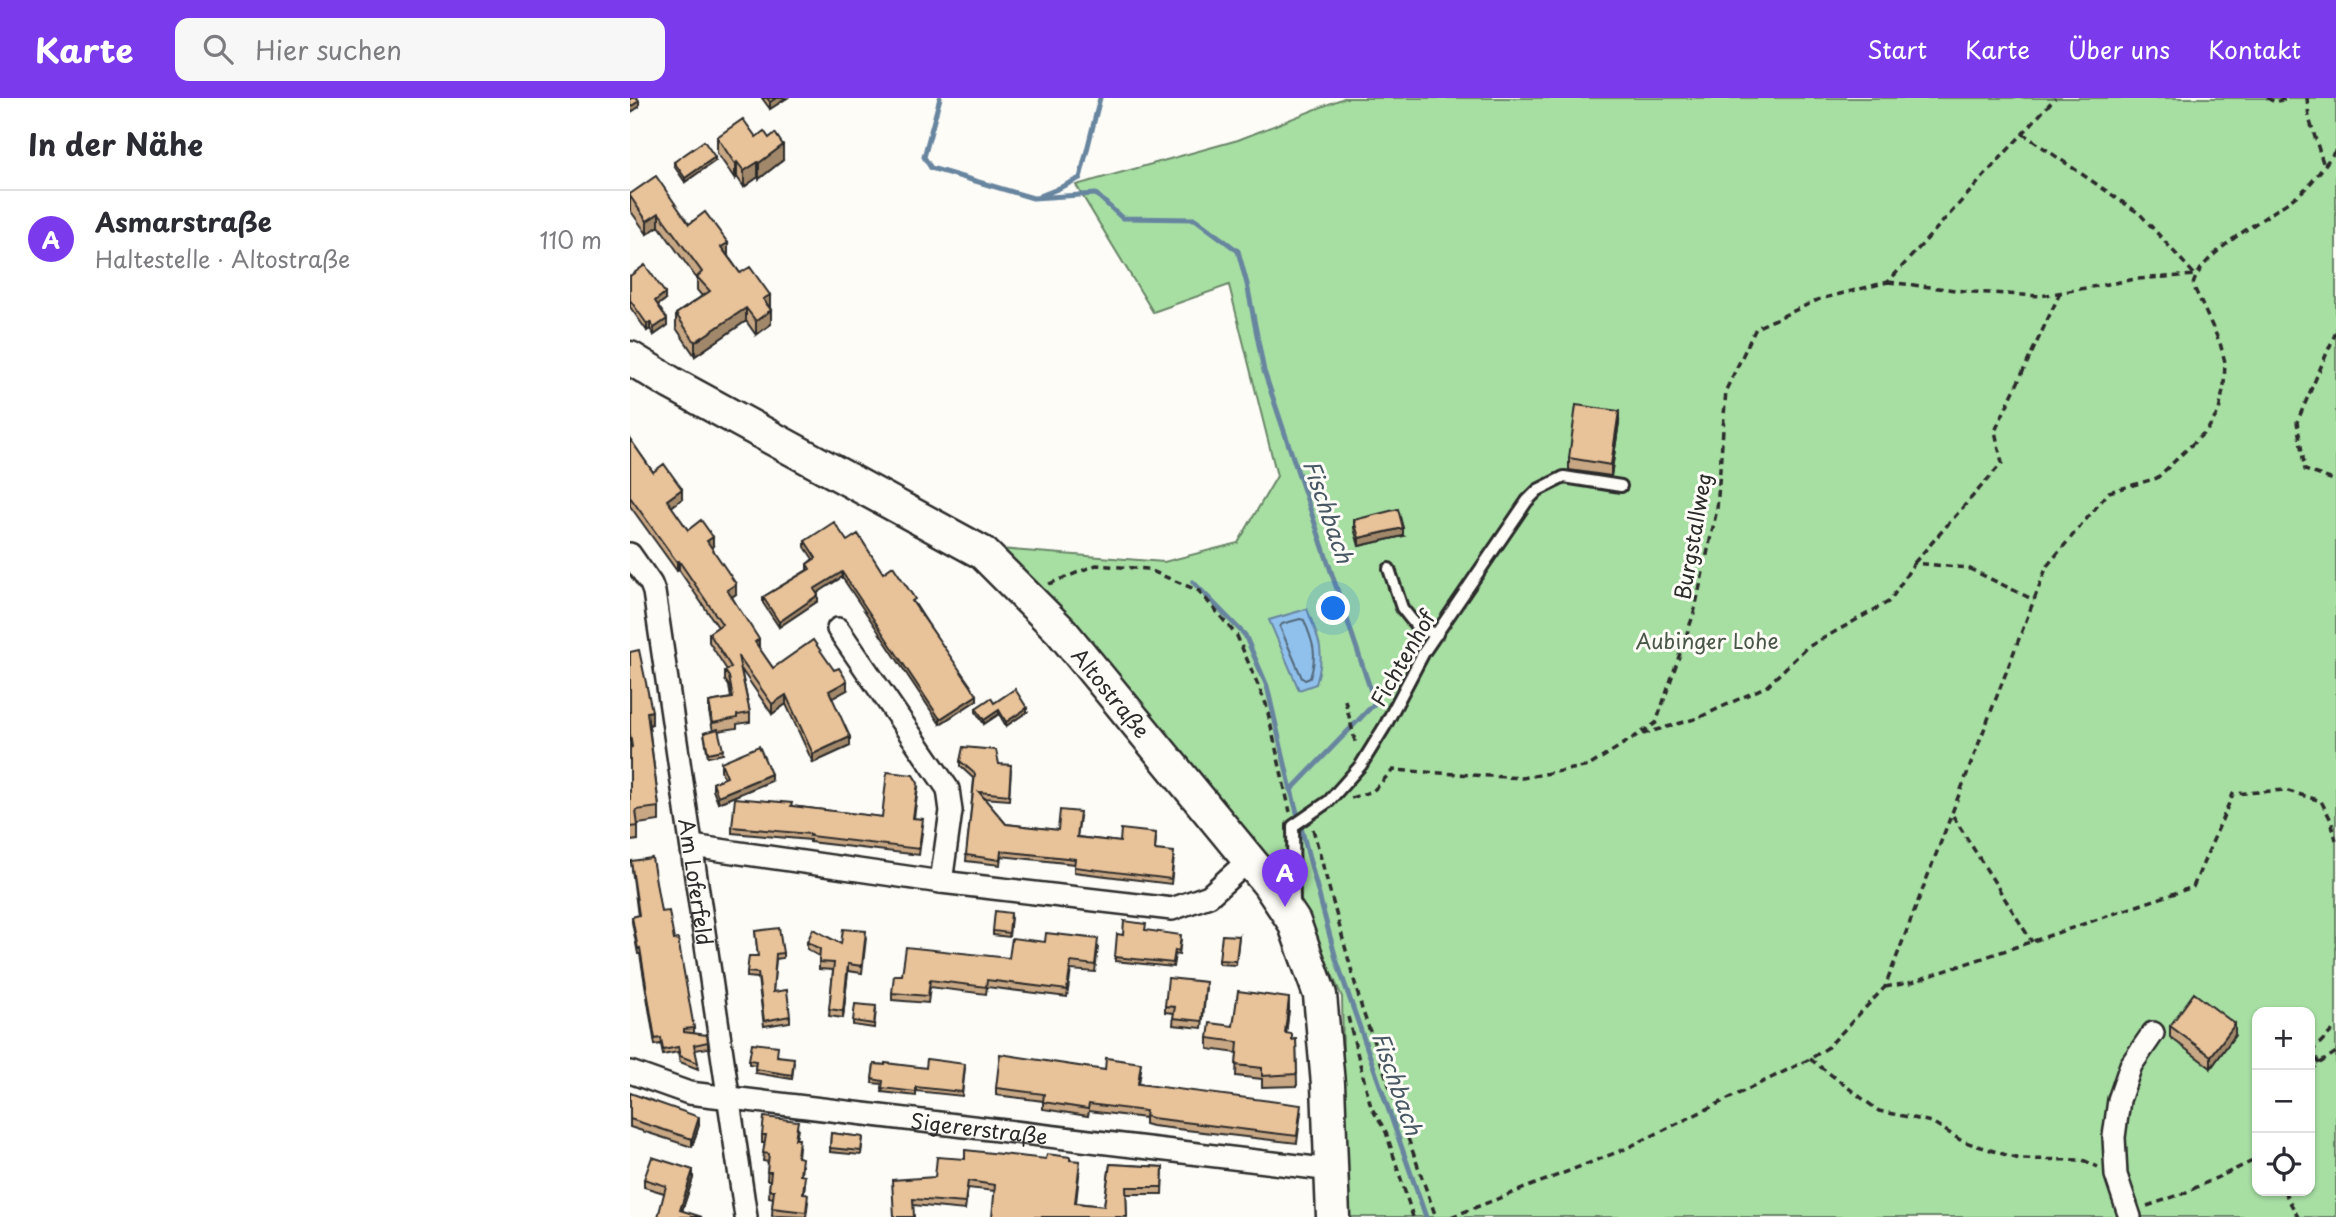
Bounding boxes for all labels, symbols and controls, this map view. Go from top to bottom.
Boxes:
search box [175,18,665,81]
text: Karte [35,24,133,74]
icon: search [199,30,237,68]
text: Hier suchen [255,30,402,69]
text: Start [1867,31,1927,67]
text: Karte [1965,31,2030,67]
text: Über uns [2068,31,2170,67]
text: Kontakt [2208,31,2301,67]
text: In der Nähe [28,121,203,166]
text: Asmarstraße [95,202,272,241]
text: A [42,222,60,257]
text: 110 m [540,222,602,257]
text: Haltestelle · Altostraße [95,241,350,276]
water label: Fischbach [1295,454,1363,568]
street label: Burgstallweg [1665,470,1719,602]
your location [1316,591,1350,625]
street label: Fichtenhof [1362,602,1443,712]
park label: Aubinger Lohe [1635,624,1779,656]
street label: Altostraße [1064,640,1158,744]
street label: Am Loferfeld [672,816,722,947]
pin: A [1262,849,1308,907]
map controls [2252,1007,2315,1196]
button: + [2252,1007,2315,1070]
water label: Fischbach [1364,1026,1432,1140]
button: − [2252,1070,2315,1133]
street label: Sigererstraße [909,1104,1050,1152]
button: locate [2252,1133,2315,1196]

